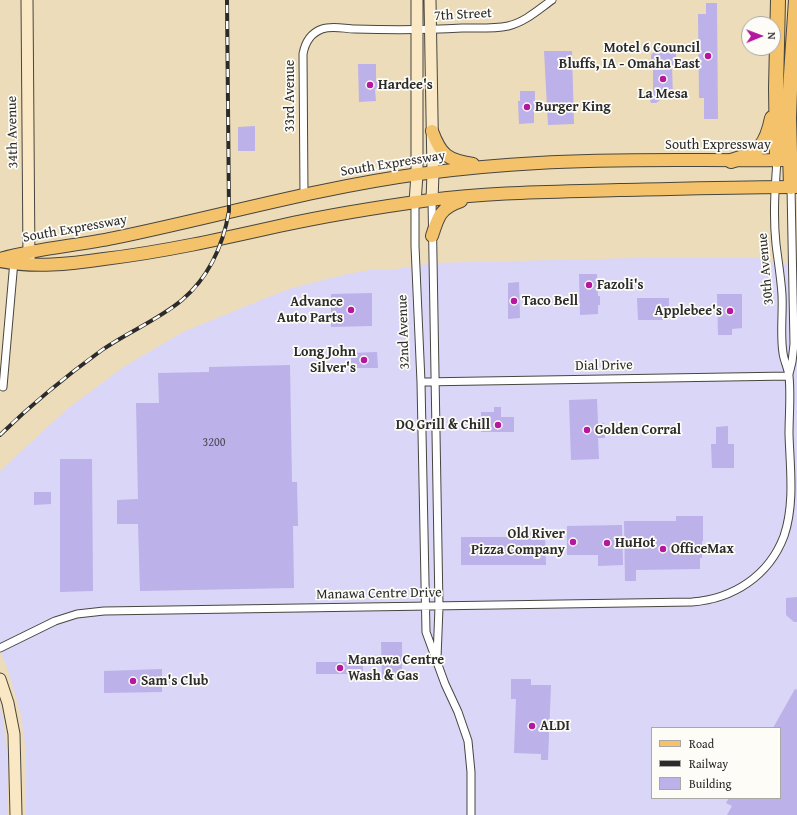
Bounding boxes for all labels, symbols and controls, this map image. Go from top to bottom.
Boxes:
street label: 7th Street [434,5,492,25]
north arrow [741,16,781,56]
text: N [764,32,780,40]
place label: Motel 6 Council Bluffs, IA - Omaha East [559,40,700,72]
marker: Motel 6 Council Bluffs, IA - Omaha East [703,51,713,61]
street label: 33rd Avenue [282,60,298,132]
marker: La Mesa [658,74,668,84]
place label: Hardee's [378,77,433,93]
marker: Hardee's [365,80,375,90]
place label: La Mesa [638,86,688,102]
street label: 34th Avenue [4,96,22,168]
place label: Burger King [535,99,611,115]
marker: Burger King [522,102,532,112]
street label: South Expressway [665,137,771,153]
street label: South Expressway [339,147,447,181]
street label: South Expressway [21,212,129,246]
street label: 30th Avenue [754,232,778,306]
place label: Fazoli's [597,277,644,293]
marker: Fazoli's [584,280,594,290]
place label: Taco Bell [522,293,578,309]
place label: Advance Auto Parts [277,294,343,326]
street label: 32nd Avenue [394,294,414,370]
marker: Taco Bell [509,296,519,306]
place label: Applebee's [655,303,722,319]
marker: Advance Auto Parts [346,305,356,315]
marker: Applebee's [725,306,735,316]
place label: Long John Silver's [294,344,356,376]
marker: Long John Silver's [359,355,369,365]
street label: Dial Drive [575,357,633,375]
place label: DQ Grill & Chill [396,417,490,433]
marker: DQ Grill & Chill [493,420,503,430]
place label: Golden Corral [595,422,681,438]
marker: Golden Corral [582,425,592,435]
house number: 3200 [202,436,226,450]
place label: Old River Pizza Company [471,526,565,558]
place label: HuHot [615,535,655,551]
marker: Old River Pizza Company [568,537,578,547]
marker: HuHot [602,538,612,548]
place label: OfficeMax [671,541,734,557]
marker: OfficeMax [658,544,668,554]
street label: Manawa Centre Drive [316,585,442,603]
place label: Manawa Centre Wash & Gas [348,652,444,684]
marker: Manawa Centre Wash & Gas [335,663,345,673]
place label: Sam's Club [141,673,208,689]
marker: Sam's Club [128,676,138,686]
place label: ALDI [540,718,570,734]
marker: ALDI [527,721,537,731]
legend [651,727,781,799]
text: Road [689,735,714,752]
text: Railway [689,755,728,772]
text: Building [689,775,732,792]

